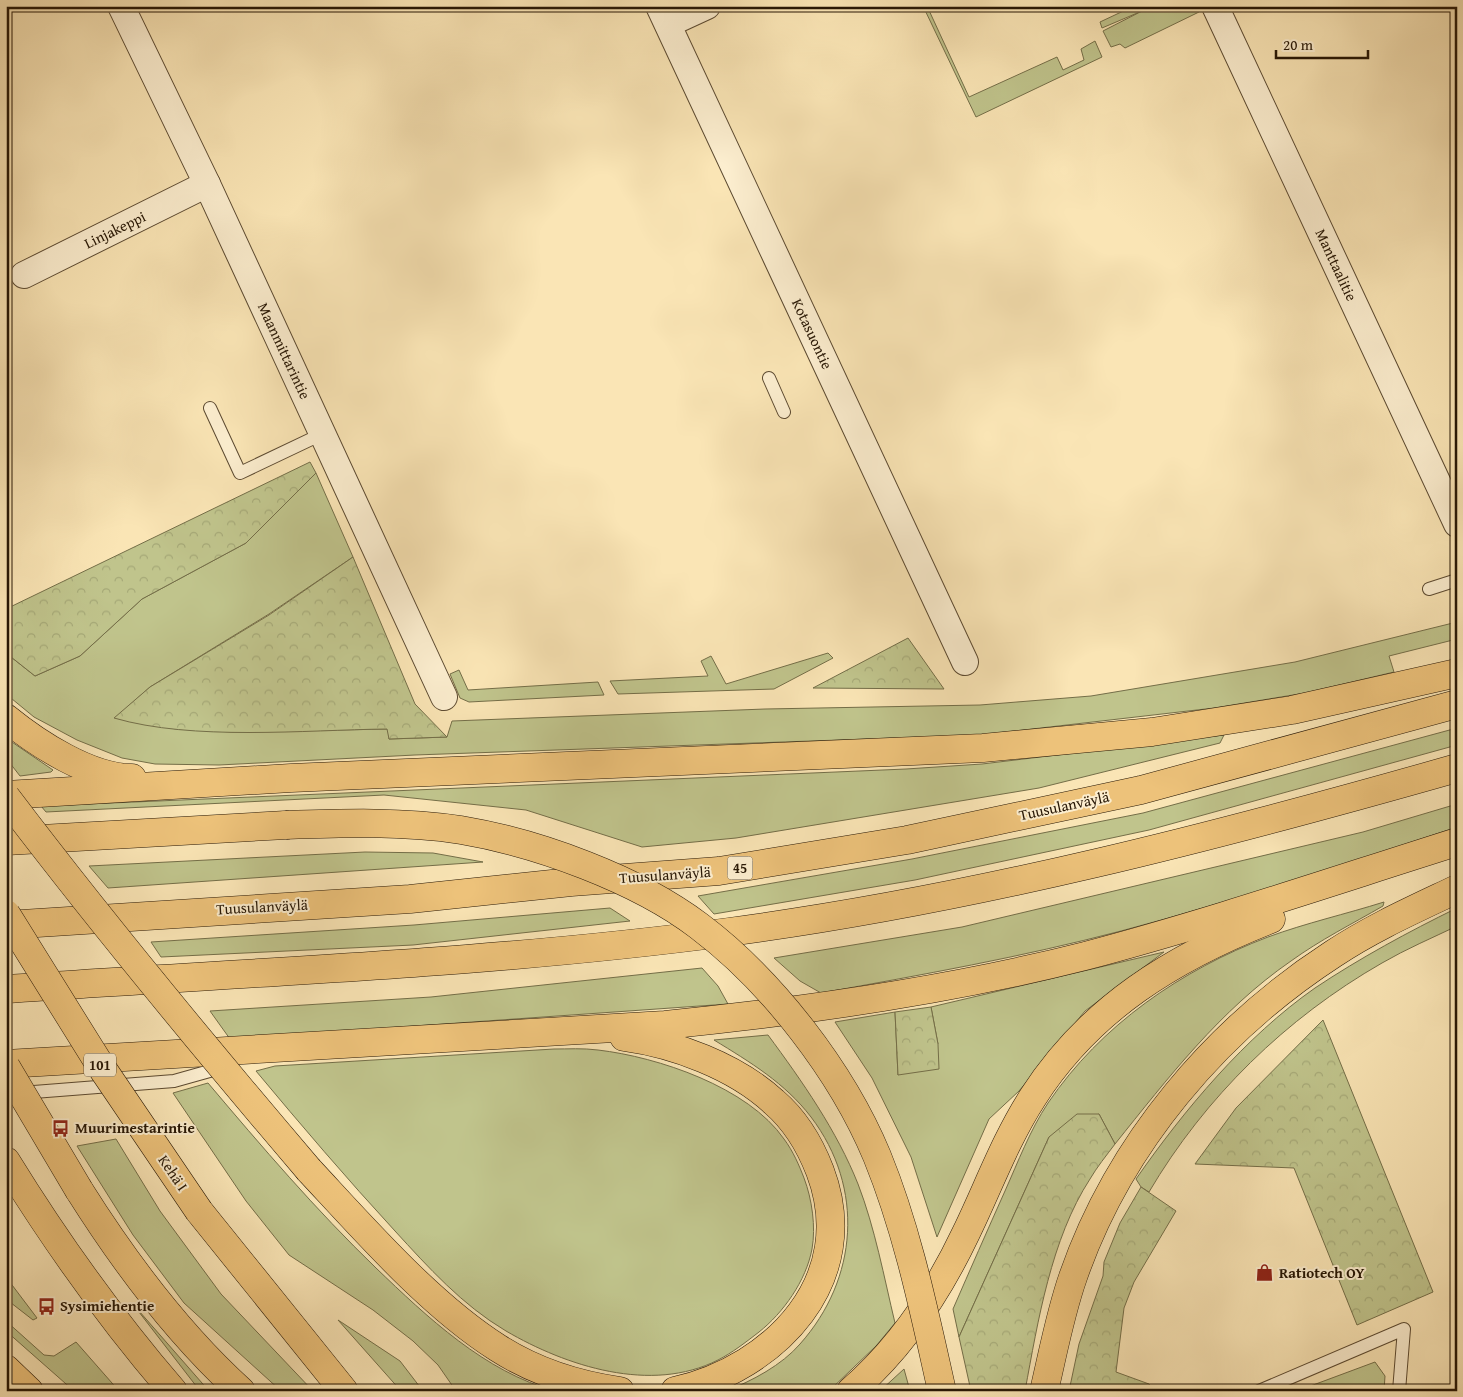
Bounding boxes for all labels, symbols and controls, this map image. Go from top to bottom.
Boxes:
scale bar [1276,28,1368,60]
text: 20 m [1283,34,1314,55]
street label: Linjakeppi [81,206,149,253]
street label: Manttaalitie [1311,225,1362,304]
street label: Kotasuontie [787,295,838,372]
street label: Maanmittarintie [253,299,316,403]
street label: Tuusulanväylä [1017,786,1111,825]
road number: 45 [728,856,752,880]
street label: Tuusulanväylä [618,861,711,888]
street label: Tuusulanväylä [216,894,308,919]
road number: 101 [84,1054,116,1076]
place label: Muurimestarintie [75,1117,195,1138]
bus stop icon: Muurimestarintie [51,1118,71,1138]
street label: Kehä I [154,1151,193,1195]
place label: Ratiotech OY [1279,1262,1365,1283]
shop icon: Ratiotech OY [1255,1263,1275,1283]
place label: Sysimiehentie [60,1295,154,1316]
bus stop icon: Sysimiehentie [36,1296,56,1316]

